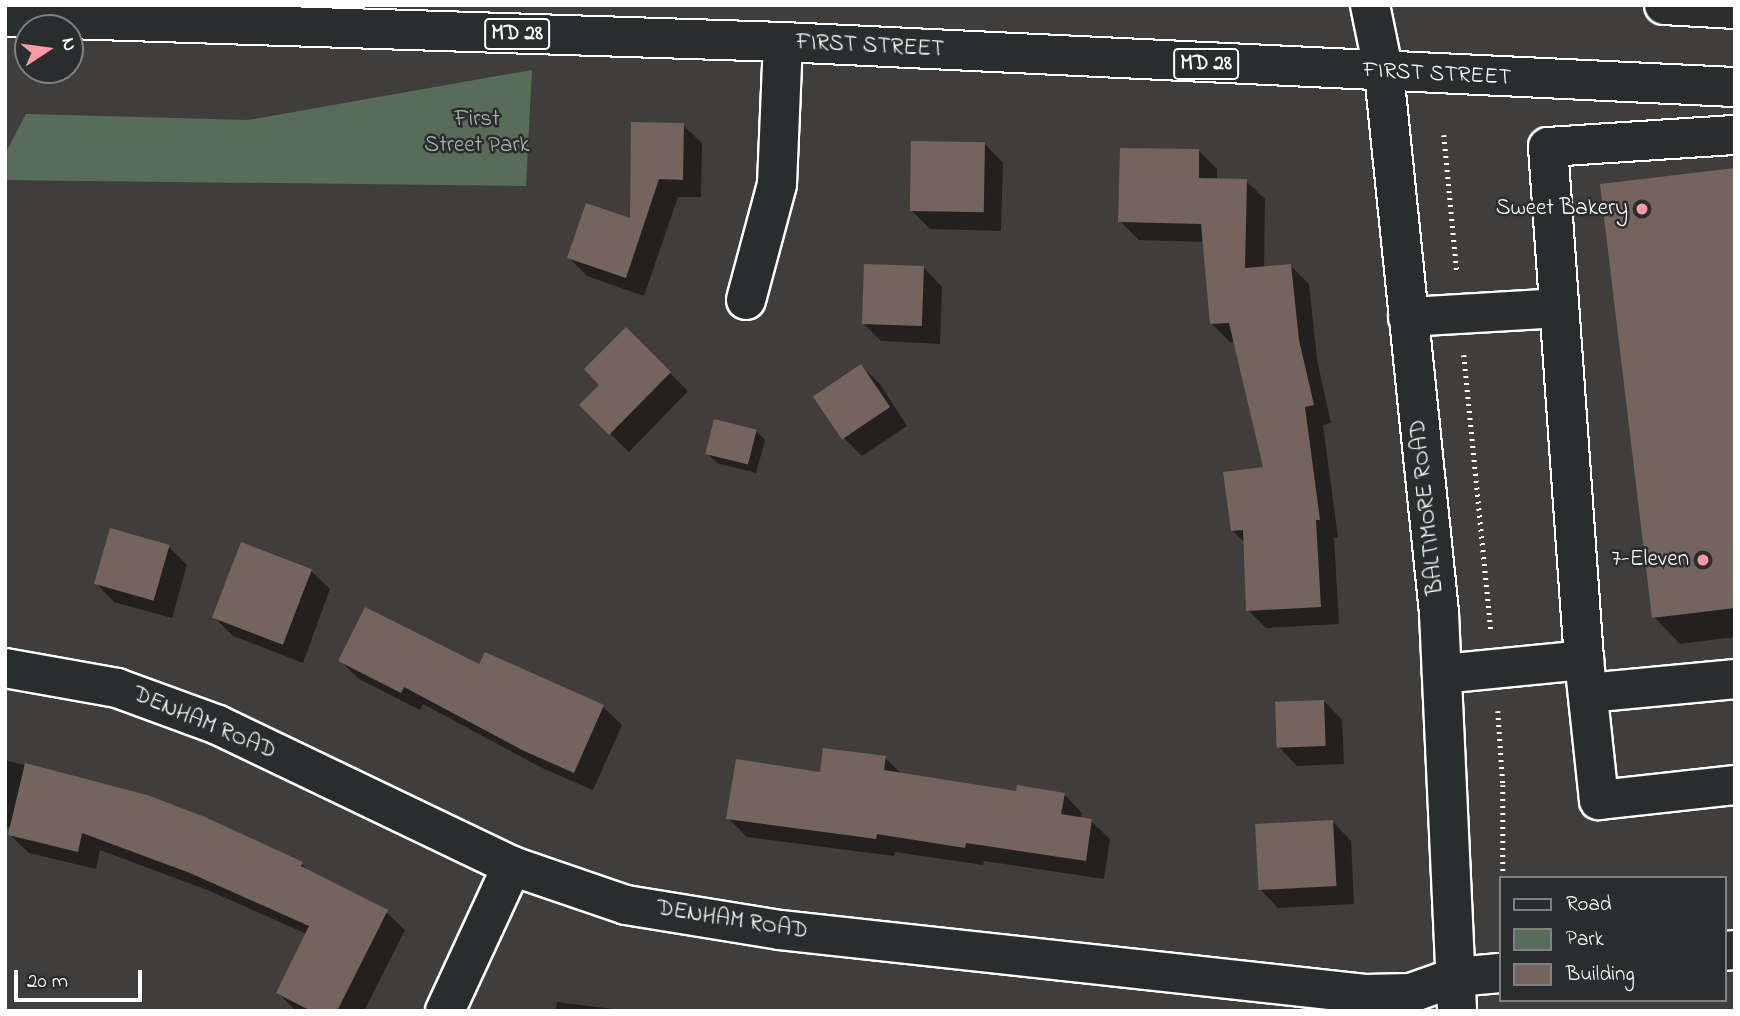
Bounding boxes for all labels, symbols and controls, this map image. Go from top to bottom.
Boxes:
north arrow [14,14,84,84]
road number: MD 28 [484,16,550,52]
street label: FIRST STREET [795,29,945,65]
text: N [53,35,83,54]
road number: MD 28 [1173,46,1239,82]
street label: FIRST STREET [1362,57,1512,93]
park label: First Street Park [424,106,530,160]
place label: Sweet Bakery [1496,195,1628,223]
marker: Sweet Bakery [1634,201,1650,217]
street label: BALTIMORE ROAD [1405,418,1451,596]
place label: 7-Eleven [1612,546,1689,574]
marker: 7-Eleven [1695,552,1711,568]
street label: DENHAM ROAD [128,681,280,767]
legend [1498,876,1726,1002]
text: Road [1566,890,1612,920]
street label: DENHAM ROAD [654,895,810,947]
text: Park [1566,925,1604,955]
scale bar [18,956,145,1000]
text: Building [1566,960,1635,990]
text: 20 m [27,967,68,997]

